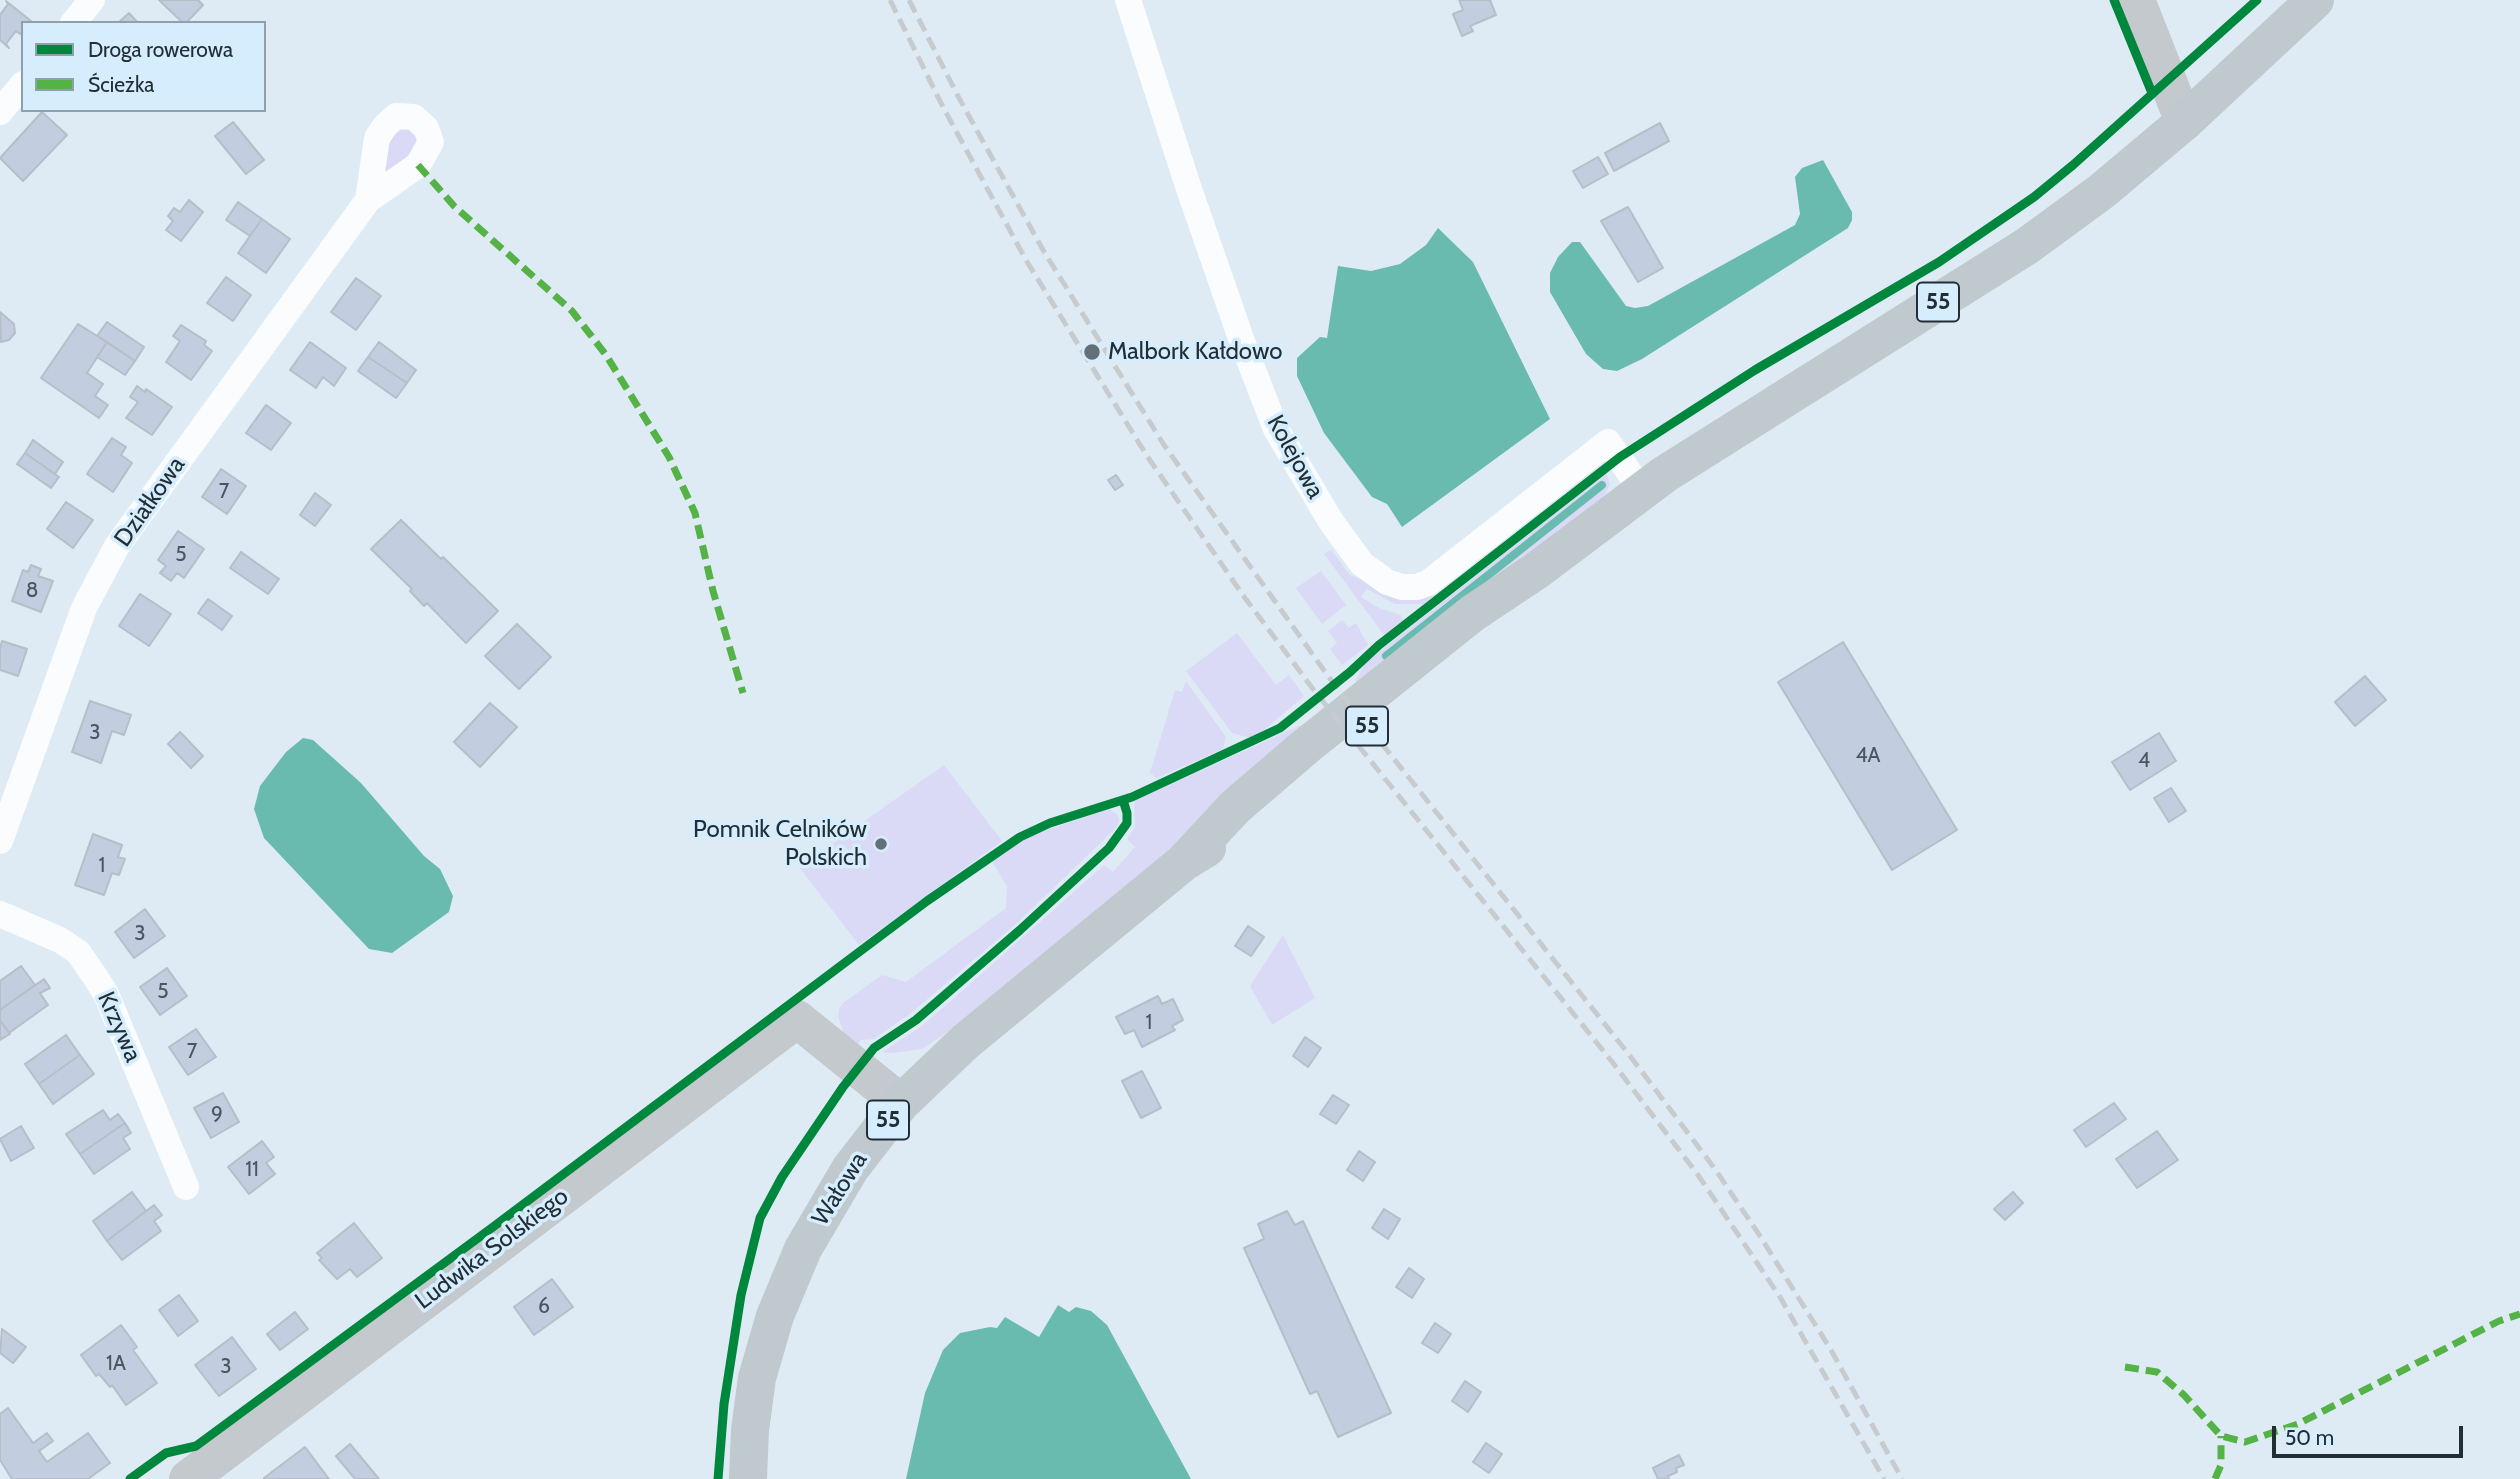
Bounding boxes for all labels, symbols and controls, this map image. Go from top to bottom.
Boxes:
legend [21,21,266,112]
text: Droga rowerowa [88,37,233,62]
text: Ścieżka [88,72,154,97]
road number: 55 [1917,282,1959,322]
place label: Malbork Kałdowo [1108,338,1282,366]
marker: Malbork Kałdowo [1082,342,1102,362]
street label: Kolejowa [1260,410,1330,504]
street label: Działkowa [109,452,191,552]
house number: 7 [219,479,229,505]
house number: 5 [175,542,187,568]
house number: 8 [26,578,38,604]
road number: 55 [1346,706,1388,746]
house number: 3 [89,720,101,746]
house number: 4A [1855,743,1881,769]
house number: 4 [2138,748,2150,774]
place label: Pomnik Celników Polskich [693,816,867,872]
marker: Pomnik Celników Polskich [873,836,889,852]
house number: 1 [99,853,105,879]
house number: 3 [134,921,146,947]
house number: 5 [157,979,169,1005]
street label: Krzywa [91,988,147,1066]
house number: 1 [1146,1010,1152,1036]
house number: 7 [187,1039,197,1065]
road number: 55 [867,1100,909,1140]
house number: 9 [211,1102,223,1128]
street label: Wałowa [806,1147,874,1231]
house number: 11 [245,1157,259,1183]
street label: Ludwika Solskiego [410,1182,574,1316]
house number: 6 [538,1294,550,1320]
house number: 1A [106,1351,126,1377]
house number: 3 [220,1354,232,1380]
scale bar [2275,1412,2466,1456]
text: 50 m [2285,1425,2334,1450]

